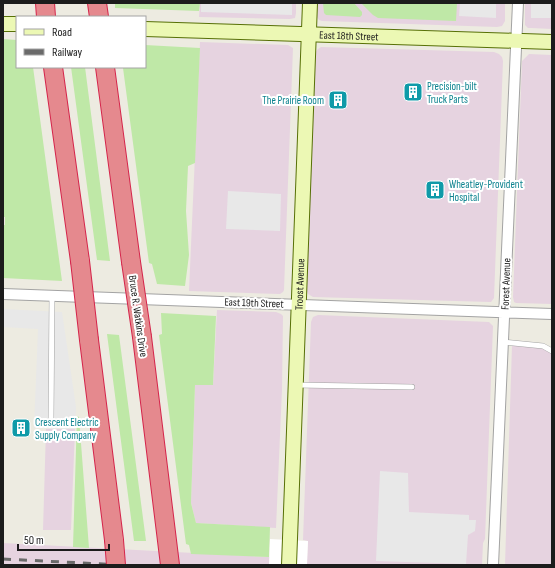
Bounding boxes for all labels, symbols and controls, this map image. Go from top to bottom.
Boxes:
legend [16,16,146,68]
text: Road [52,25,72,40]
street label: East 18th Street [319,28,379,43]
text: Railway [52,45,83,60]
place label: Precision-bilt Truck Parts [427,80,477,106]
building icon: Precision-bilt Truck Parts [402,81,424,103]
building icon: The Prairie Room [327,89,349,111]
place label: The Prairie Room [262,94,324,107]
place label: Wheatley-Provident Hospital [449,178,524,204]
building icon: Wheatley-Provident Hospital [424,179,446,201]
street label: Troost Avenue [292,258,307,310]
street label: Forest Avenue [499,258,513,310]
street label: Bruce R. Watkins Drive [126,274,150,358]
street label: East 19th Street [224,295,285,311]
place label: Crescent Electric Supply Company [35,416,99,442]
building icon: Crescent Electric Supply Company [10,417,32,439]
scale bar [18,526,109,552]
text: 50 m [24,533,44,548]

